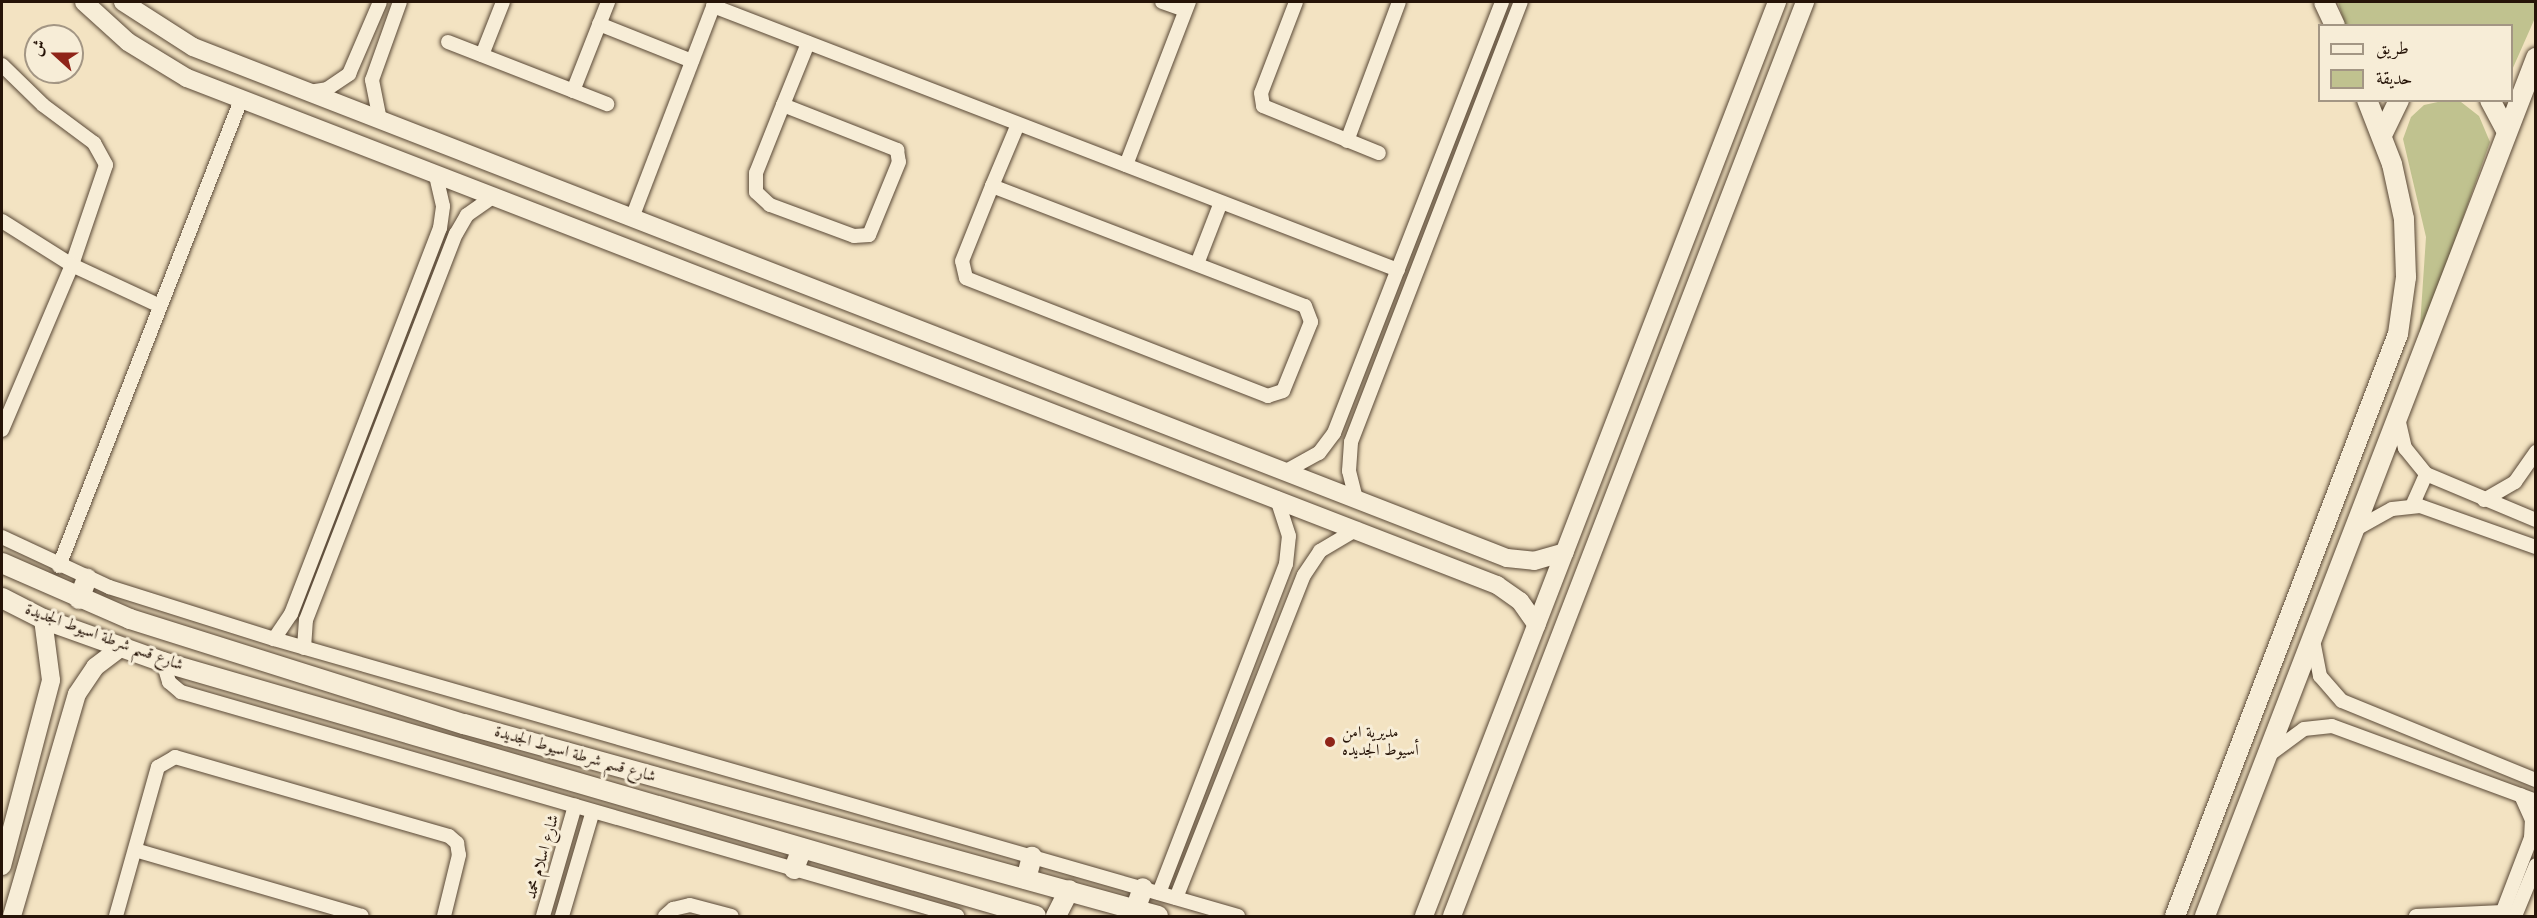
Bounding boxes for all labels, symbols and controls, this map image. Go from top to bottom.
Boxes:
north arrow [24,24,84,84]
legend [2318,24,2513,102]
text: ش [29,38,49,59]
text: طريق [2376,40,2409,58]
text: حديقة [2376,70,2412,88]
street label: شارع قسم شرطة اسيوط الجديدة [22,600,186,676]
street label: شارع قسم شرطة اسيوط الجديدة [492,723,658,787]
place label: مديرية امن أسيوط الجديده [1342,723,1419,761]
marker: مديرية امن أسيوط الجديده [1323,735,1337,749]
street label: شارع اسلام محمد [522,813,564,901]

